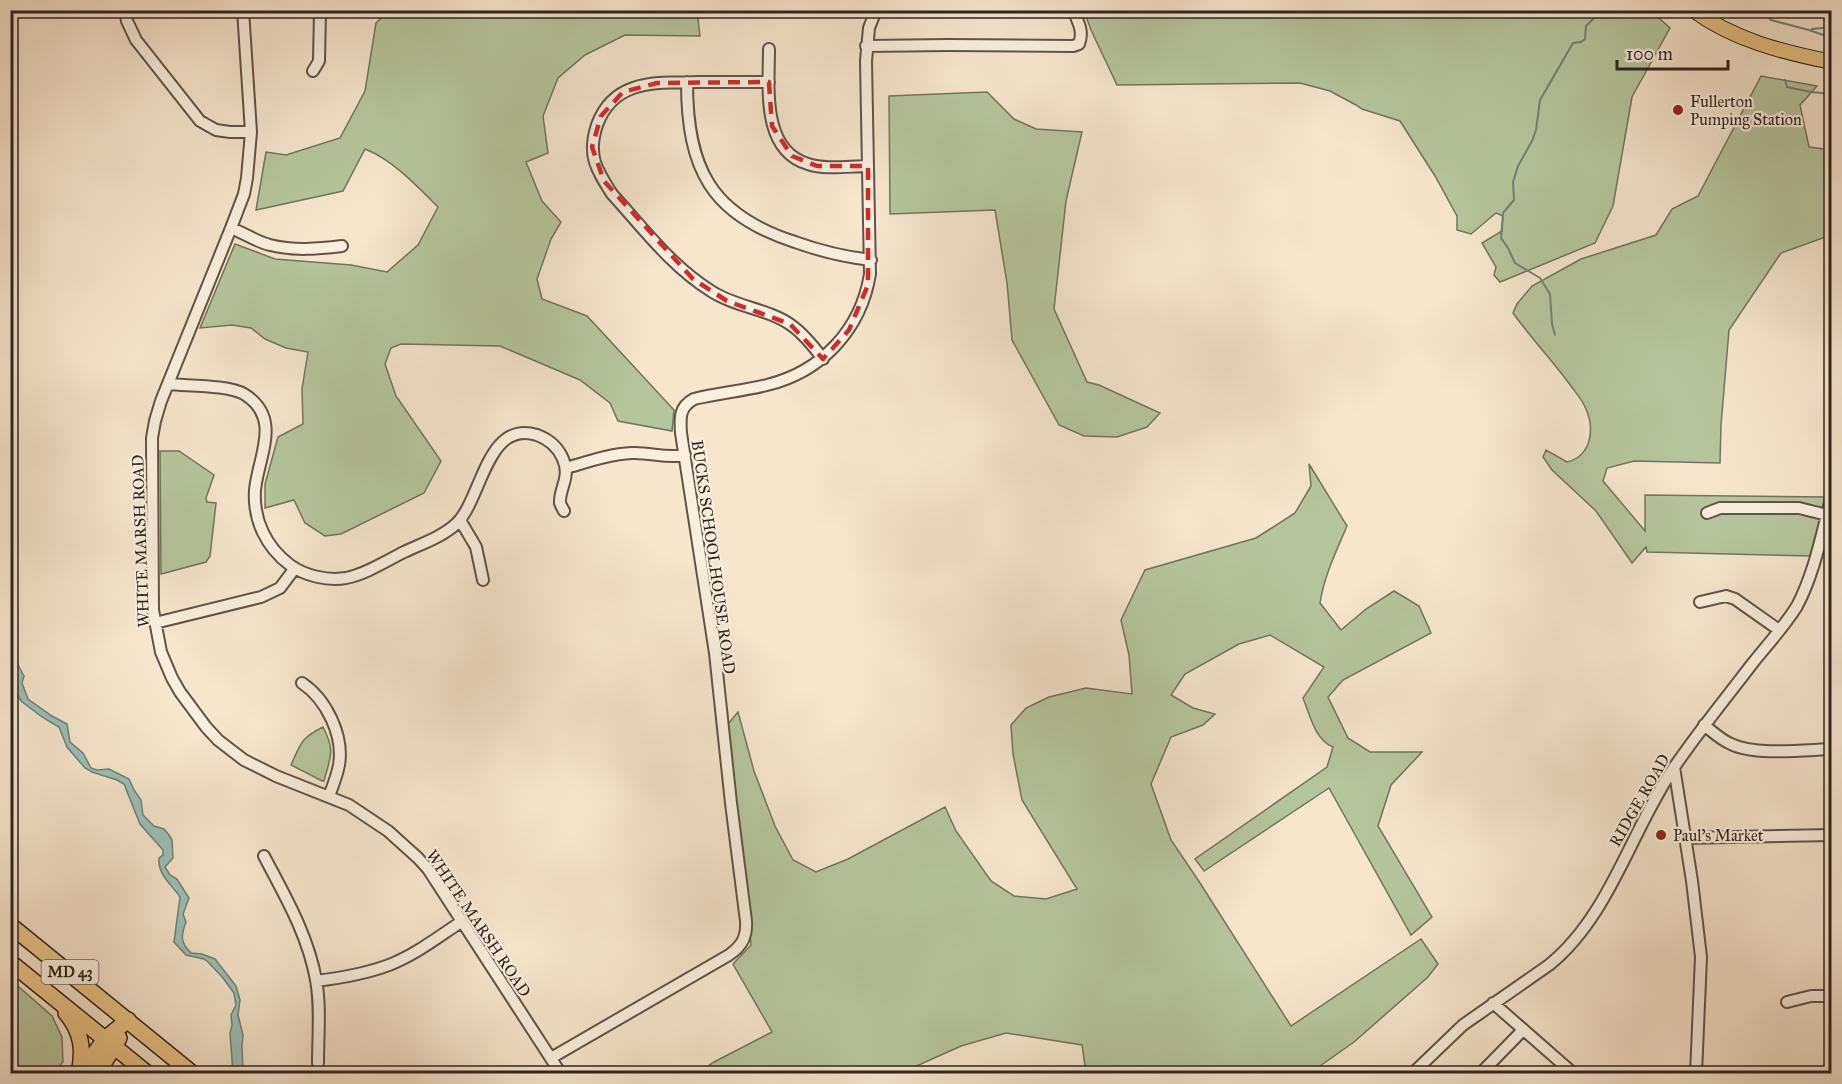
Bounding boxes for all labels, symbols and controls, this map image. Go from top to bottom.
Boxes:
scale bar [1617,33,1728,71]
text: 100 m [1626,43,1673,65]
place label: Fullerton Pumping Station [1690,92,1802,130]
marker: Fullerton Pumping Station [1671,103,1685,117]
street label: BUCKS SCHOOLHOUSE ROAD [688,439,739,675]
street label: WHITE MARSH ROAD [128,454,153,628]
street label: RIDGE ROAD [1605,751,1674,850]
place label: Paul’s Market [1673,826,1764,845]
marker: Paul’s Market [1654,828,1668,842]
street label: WHITE MARSH ROAD [422,846,535,1000]
road number: MD 43 [42,960,98,984]

